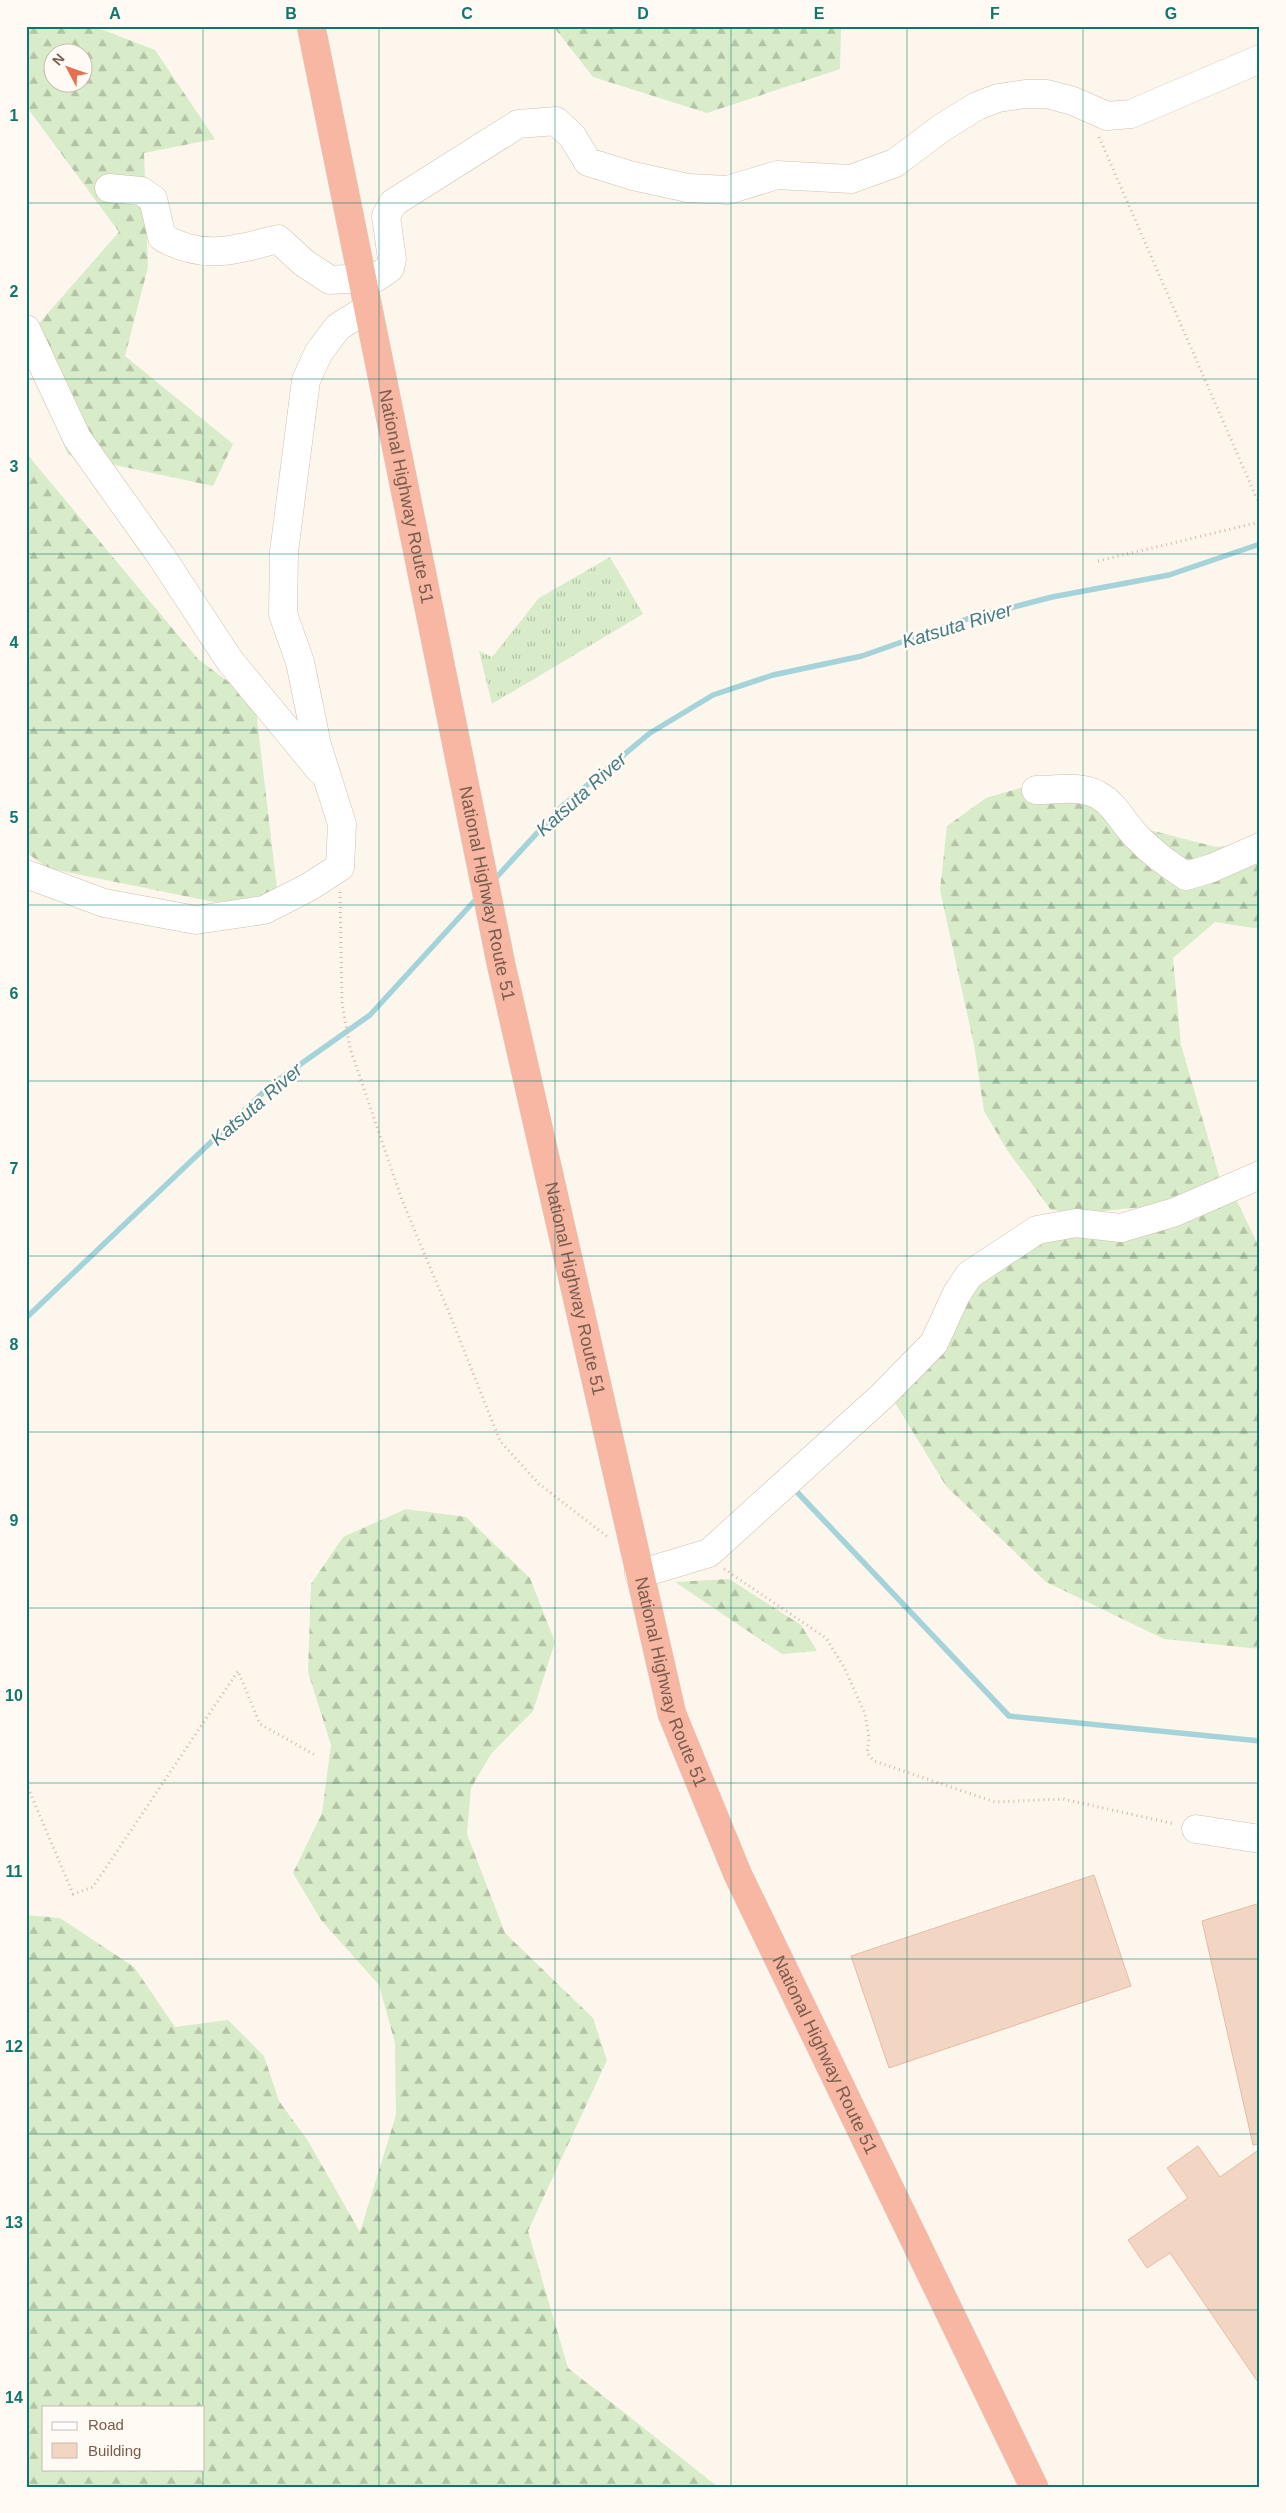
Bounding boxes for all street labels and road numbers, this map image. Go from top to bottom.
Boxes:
street label: National Highway Route 51 [375,387,438,605]
street label: National Highway Route 51 [455,784,519,1002]
street label: National Highway Route 51 [541,1180,609,1397]
street label: National Highway Route 51 [631,1575,711,1790]
street label: National Highway Route 51 [768,1952,881,2157]

